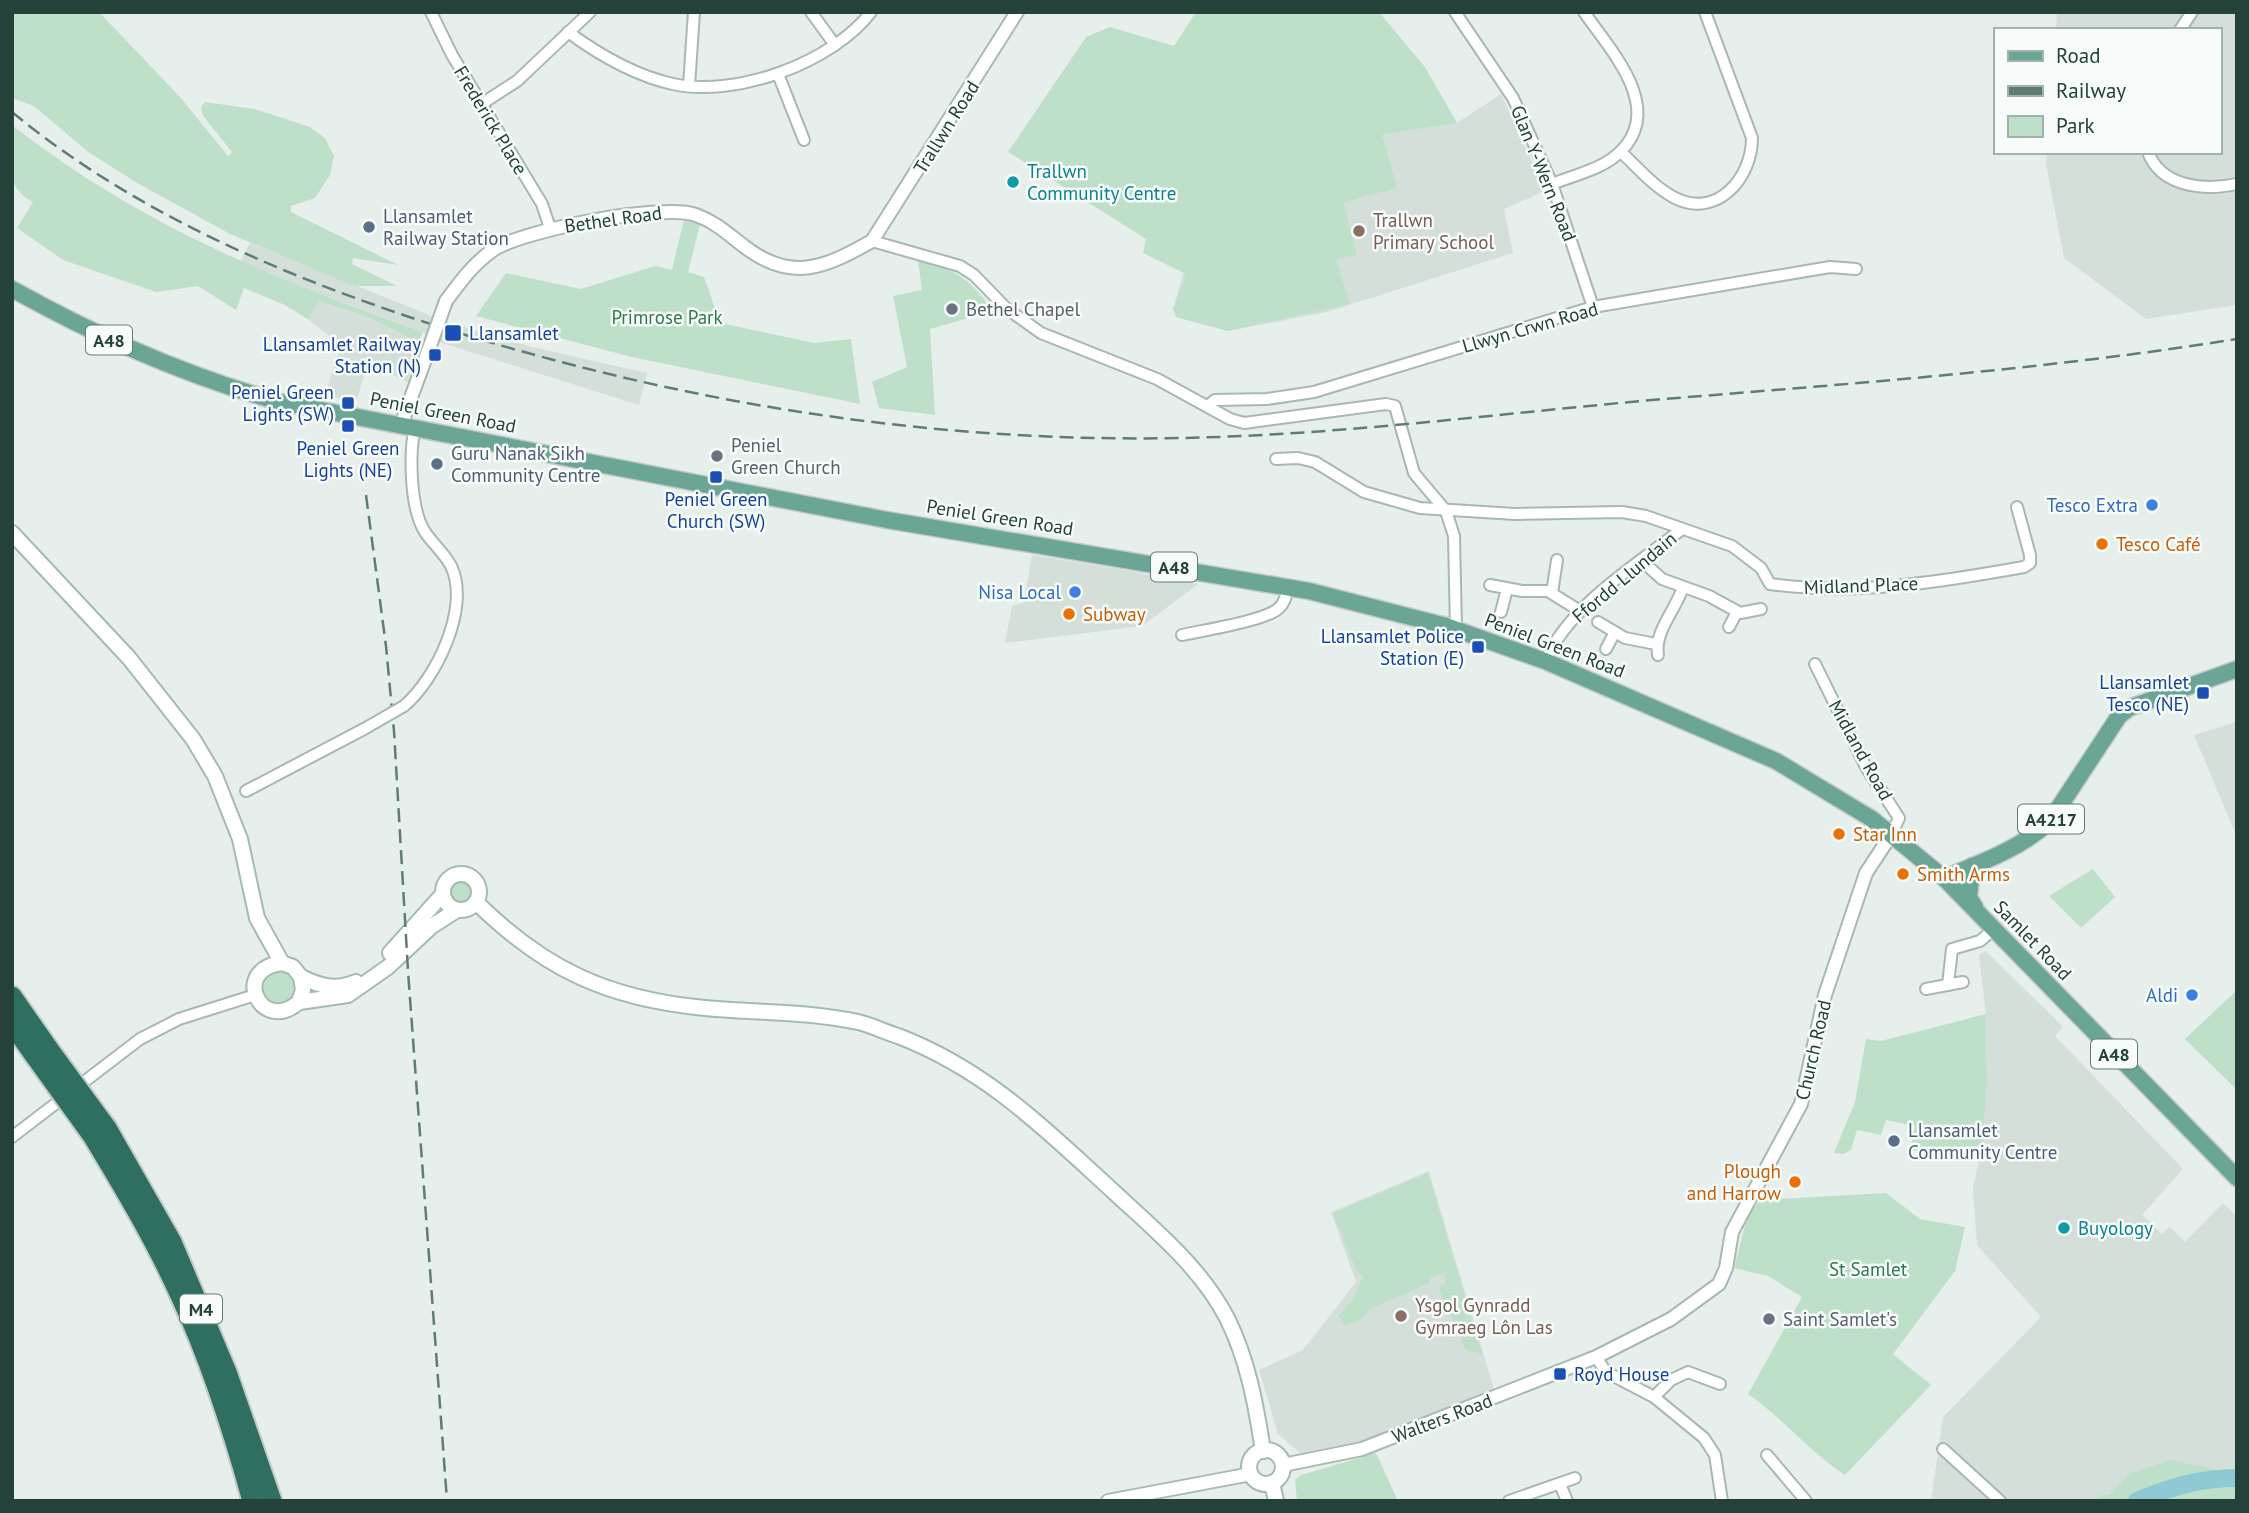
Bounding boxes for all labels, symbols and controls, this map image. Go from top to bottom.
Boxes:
legend [1994,28,2221,154]
text: Road [2056,42,2100,69]
street label: Frederick Place [449,61,533,179]
street label: Trallwn Road [908,76,984,178]
text: Railway [2056,77,2126,104]
street label: Glan Y-Wern Road [1506,102,1582,244]
text: Park [2056,112,2095,139]
place label: Trallwn Community Centre [1027,159,1176,205]
marker: Trallwn Community Centre [1005,174,1021,190]
street label: Bethel Road [563,200,663,238]
place label: Llansamlet Railway Station [383,204,509,250]
place label: Trallwn Primary School [1373,208,1494,254]
marker: Llansamlet Railway Station [361,219,377,235]
marker: Trallwn Primary School [1351,223,1367,239]
street label: Llwyn Crwn Road [1459,296,1601,358]
place label: Bethel Chapel [966,297,1080,321]
marker: Bethel Chapel [944,301,960,317]
park label: Primrose Park [611,305,723,329]
place label: Llansamlet [469,321,559,345]
marker: Llansamlet [443,323,463,343]
road number: A48 [86,326,132,354]
place label: Llansamlet Railway Station (N) [263,332,421,378]
marker: Llansamlet Railway Station (N) [427,347,443,363]
place label: Peniel Green Lights (SW) [231,380,334,426]
street label: Peniel Green Road [368,386,518,438]
marker: Peniel Green Lights (SW) [340,395,356,411]
marker: Peniel Green Lights (NE) [340,418,356,434]
place label: Peniel Green Church [731,433,841,479]
place label: Peniel Green Lights (NE) [297,436,399,482]
place label: Guru Nanak Sikh Community Centre [451,441,600,487]
marker: Peniel Green Church [709,448,725,464]
marker: Guru Nanak Sikh Community Centre [429,456,445,472]
marker: Peniel Green Church (SW) [708,469,724,485]
place label: Peniel Green Church (SW) [665,487,767,533]
place label: Tesco Extra [2047,493,2138,517]
street label: Peniel Green Road [925,494,1075,540]
marker: Tesco Extra [2144,497,2160,513]
street label: Ffordd Llundain [1567,526,1681,628]
place label: Tesco Café [2116,532,2201,556]
marker: Tesco Café [2094,536,2110,552]
road number: A48 [1151,552,1197,582]
street label: Midland Place [1803,571,1919,599]
place label: Nisa Local [978,580,1061,604]
marker: Nisa Local [1067,584,1083,600]
place label: Subway [1083,602,1146,626]
marker: Subway [1061,606,1077,622]
street label: Peniel Green Road [1482,607,1628,683]
place label: Llansamlet Police Station (E) [1321,624,1464,670]
marker: Llansamlet Police Station (E) [1470,639,1486,655]
place label: Llansamlet Tesco (NE) [2099,670,2190,716]
marker: Llansamlet Tesco (NE) [2195,685,2211,701]
street label: Midland Road [1824,696,1898,804]
road number: A4217 [2018,804,2084,834]
place label: Star Inn [1853,822,1917,846]
marker: Star Inn [1831,826,1847,842]
place label: Smith Arms [1917,862,2010,886]
marker: Smith Arms [1895,866,1911,882]
street label: Samlet Road [1989,895,2077,985]
place label: Aldi [2146,983,2178,1007]
marker: Aldi [2184,987,2200,1003]
street label: Church Road [1790,998,1836,1102]
road number: A48 [2091,1040,2137,1069]
place label: Llansamlet Community Centre [1908,1118,2057,1164]
marker: Llansamlet Community Centre [1886,1133,1902,1149]
place label: Plough and Harrow [1687,1159,1781,1205]
marker: Plough and Harrow [1787,1174,1803,1190]
place label: Buyology [2078,1216,2153,1240]
marker: Buyology [2056,1220,2072,1236]
park label: St Samlet [1829,1257,1908,1281]
place label: Ysgol Gynradd Gymraeg Lôn Las [1415,1293,1553,1339]
road number: M4 [180,1294,222,1324]
place label: Saint Samlet's [1783,1307,1897,1331]
marker: Ysgol Gynradd Gymraeg Lôn Las [1393,1308,1409,1324]
marker: Saint Samlet's [1761,1311,1777,1327]
place label: Royd House [1574,1362,1669,1386]
marker: Royd House [1552,1366,1568,1382]
street label: Walters Road [1388,1388,1496,1448]

